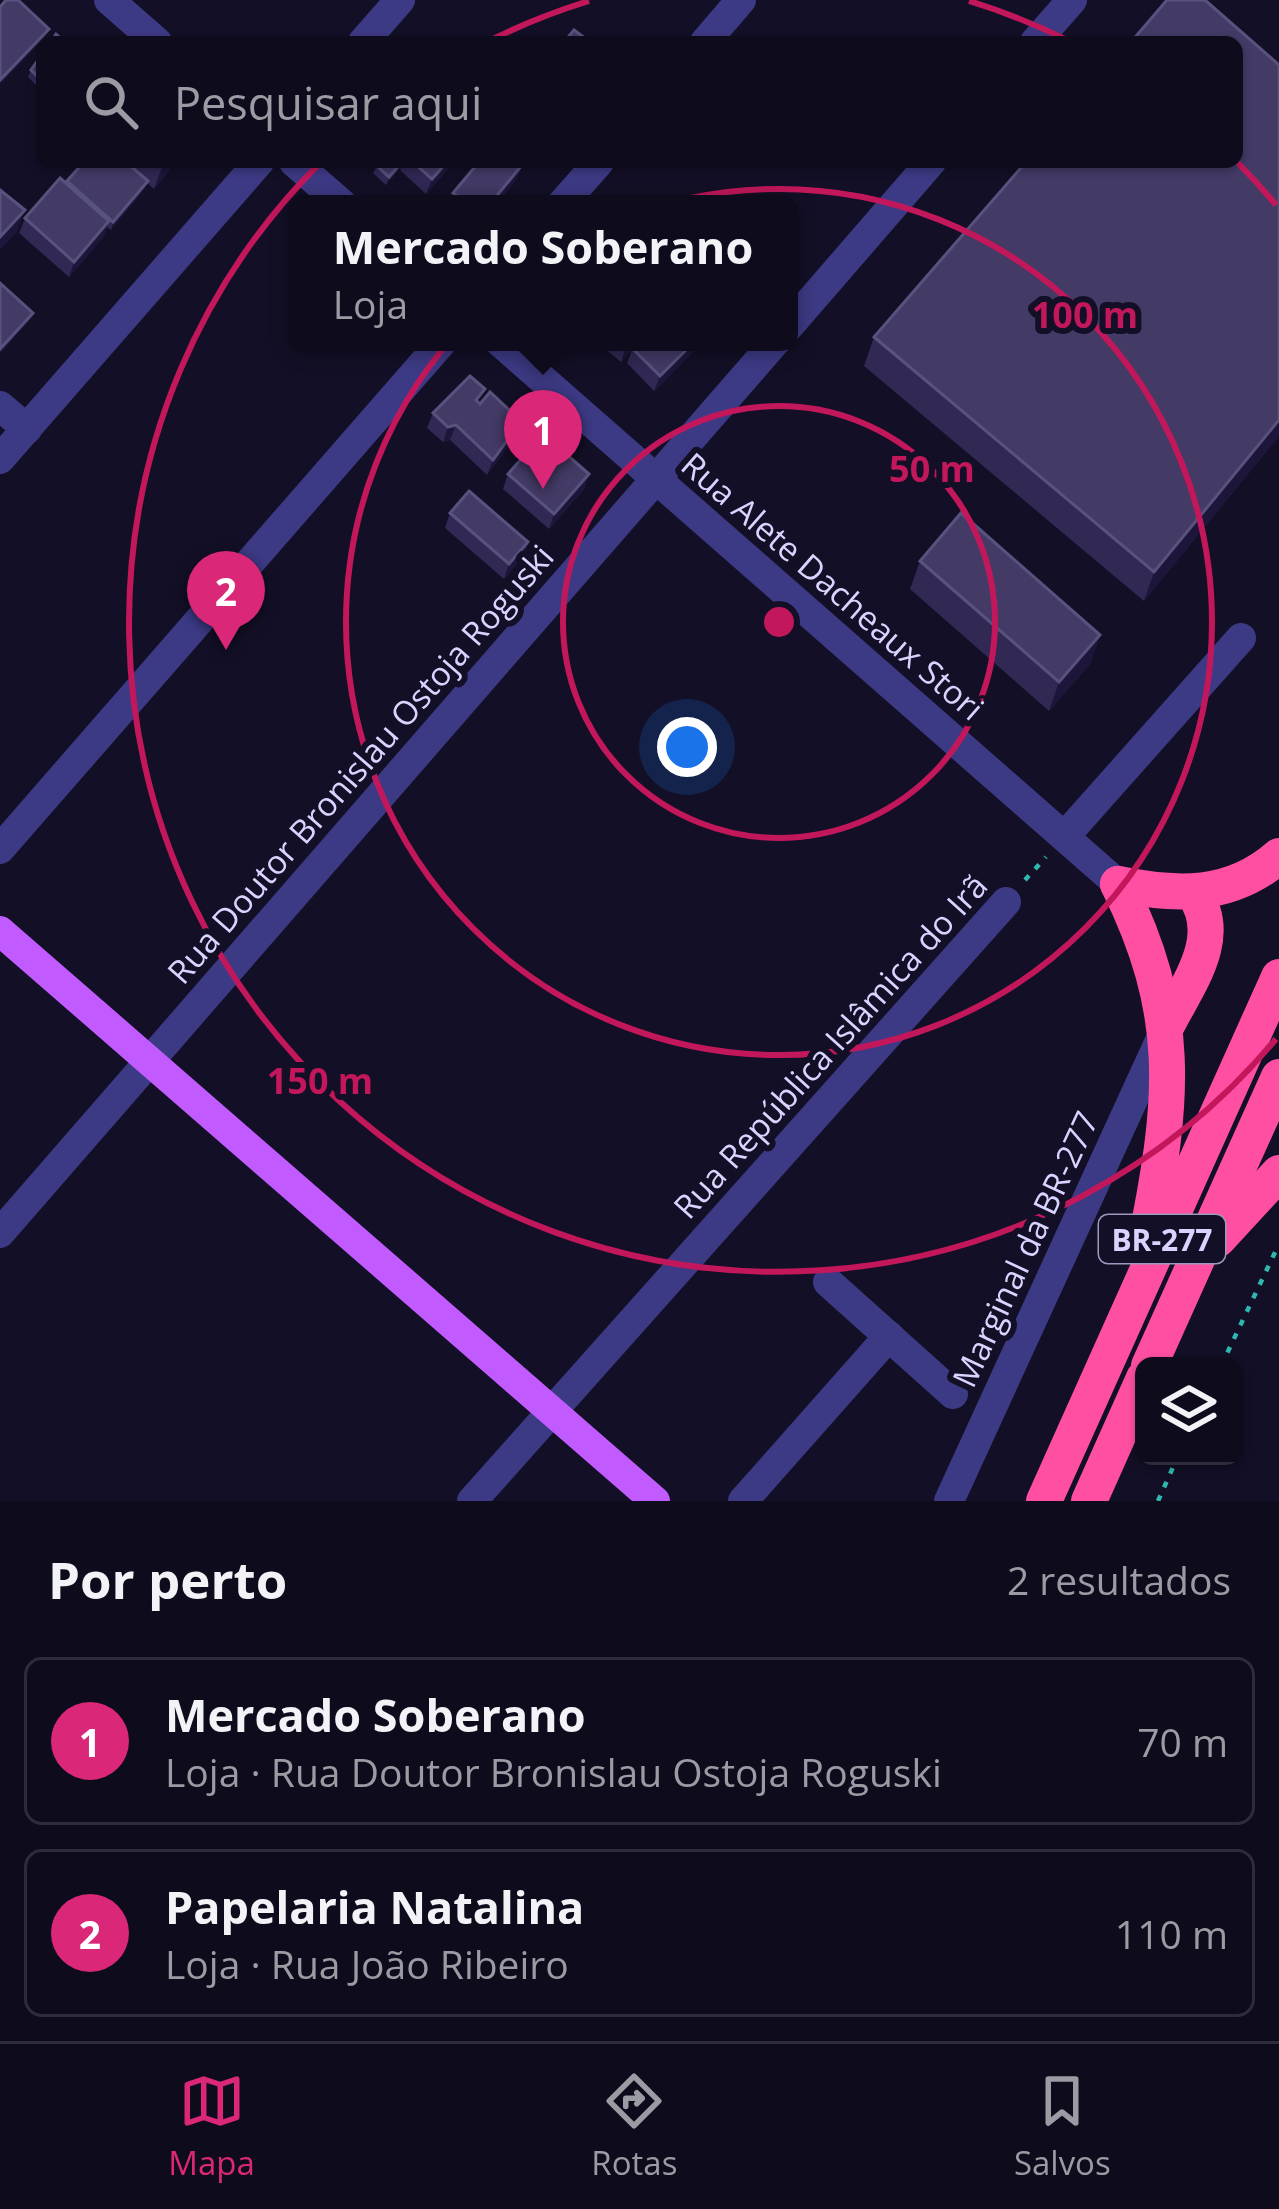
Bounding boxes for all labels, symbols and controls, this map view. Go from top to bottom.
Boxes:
search box [36,36,1243,168]
icon: search [78,69,144,135]
text: Pesquisar aqui [174,72,482,133]
popup [288,195,798,351]
text: Mercado Soberano [333,216,753,277]
text: Loja [333,277,408,330]
text: 100 m [1032,290,1138,339]
pin: 1 [504,390,582,489]
street label: Rua Alete Dacheaux Stori [672,442,994,730]
text: 50 m [889,444,975,493]
street label: Rua Doutor Bronislau Ostoja Roguski [157,535,563,993]
pin: 2 [187,551,265,650]
centre of rings [758,601,800,643]
your location [657,717,717,777]
street label: Rua República Islâmica do Irã [663,864,997,1228]
text: 150 m [267,1056,373,1105]
street label: Marginal da BR-277 [941,1104,1109,1394]
road number: BR-277 [1099,1215,1225,1263]
map controls [1135,1357,1243,1465]
button: layers [1135,1357,1243,1465]
text: Por perto [48,1544,287,1614]
text: 2 resultados [1007,1553,1231,1606]
text: Mercado Soberano [165,1684,586,1745]
text: 1 [79,1715,101,1768]
text: 70 m [1137,1715,1228,1768]
text: Loja · Rua Doutor Bronislau Ostoja Roguski [165,1745,942,1798]
text: Papelaria Natalina [165,1876,584,1937]
text: 2 [79,1907,101,1960]
text: 110 m [1115,1907,1228,1960]
text: Loja · Rua João Ribeiro [165,1937,569,1990]
tab: Mapa [168,2068,255,2185]
tab: Rotas [591,2068,677,2185]
tab: Salvos [1014,2068,1111,2185]

